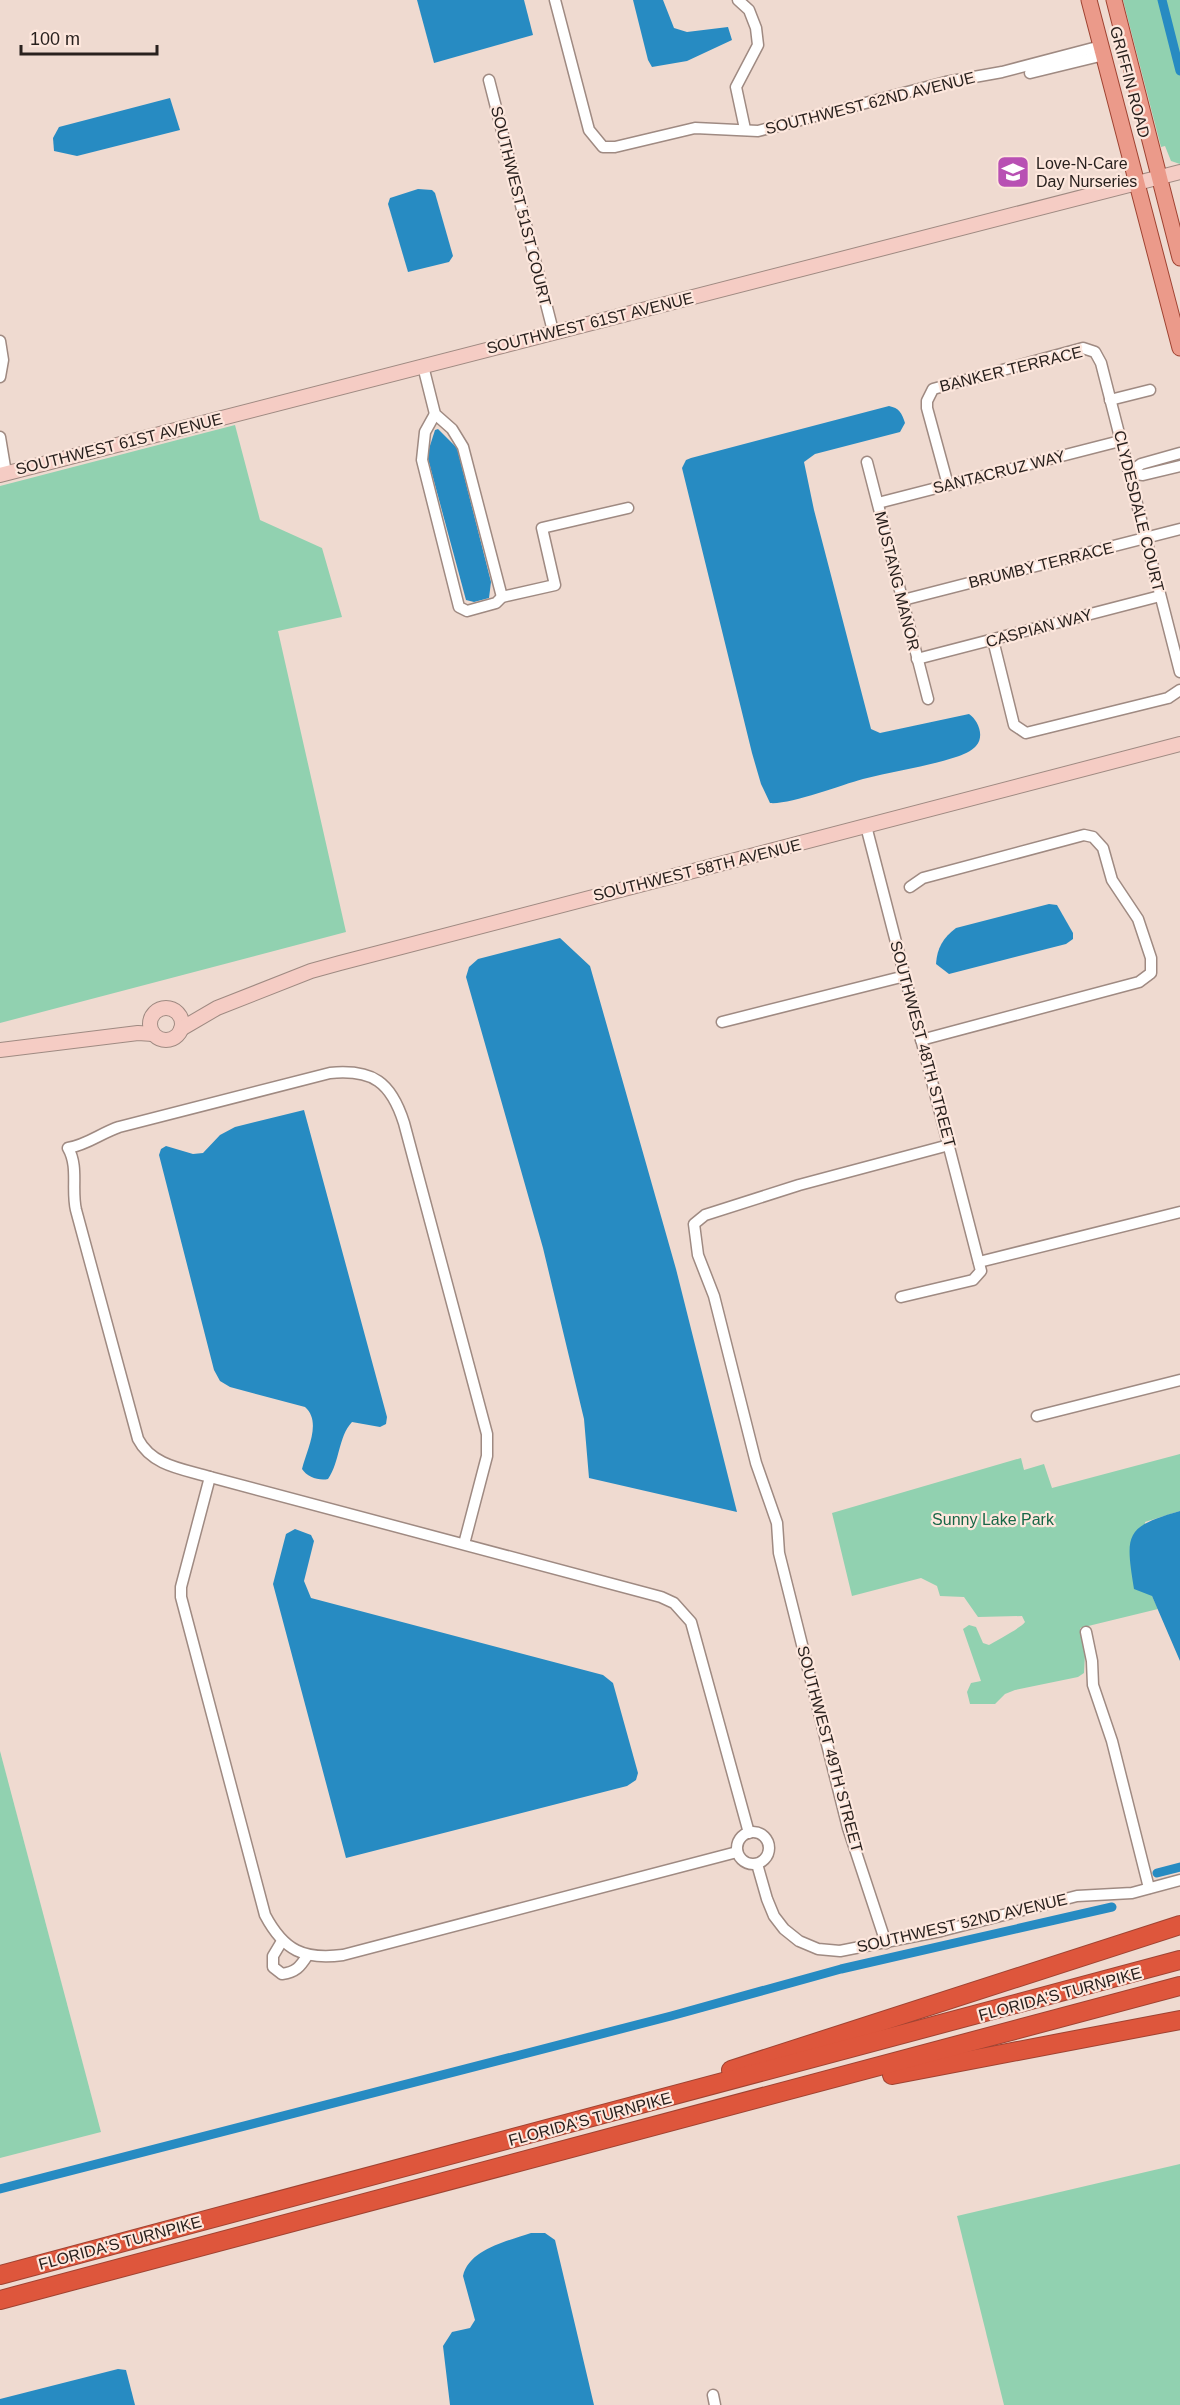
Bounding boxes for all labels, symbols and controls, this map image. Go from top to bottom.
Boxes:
scale bar [21,18,158,56]
street label: GRIFFIN ROAD [1107,24,1153,140]
text: 100 m [30,29,80,49]
street label: SOUTHWEST 62ND AVENUE [763,69,977,137]
street label: SOUTHWEST 51ST COURT [488,104,554,308]
school or university icon: Love-N-Care Day Nurseries [995,154,1031,190]
place label: Love-N-Care Day Nurseries [1036,155,1137,190]
street label: SOUTHWEST 61ST AVENUE [485,289,695,357]
street label: BANKER TERRACE [938,343,1084,395]
street label: SOUTHWEST 61ST AVENUE [14,410,224,478]
street label: CLYDESDALE COURT [1111,429,1167,594]
street label: SANTACRUZ WAY [931,447,1067,497]
street label: MUSTANG MANOR [871,510,923,652]
street label: BRUMBY TERRACE [967,539,1115,591]
street label: CASPIAN WAY [984,606,1094,650]
street label: SOUTHWEST 58TH AVENUE [591,836,803,904]
street label: SOUTHWEST 48TH STREET [887,939,959,1149]
park label: Sunny Lake Park [932,1511,1055,1528]
street label: SOUTHWEST 49TH STREET [794,1644,866,1854]
street label: SOUTHWEST 52ND AVENUE [855,1890,1069,1956]
street label: FLORIDA'S TURNPIKE [977,1964,1143,2024]
street label: FLORIDA'S TURNPIKE [507,2089,673,2149]
street label: FLORIDA'S TURNPIKE [37,2213,203,2273]

